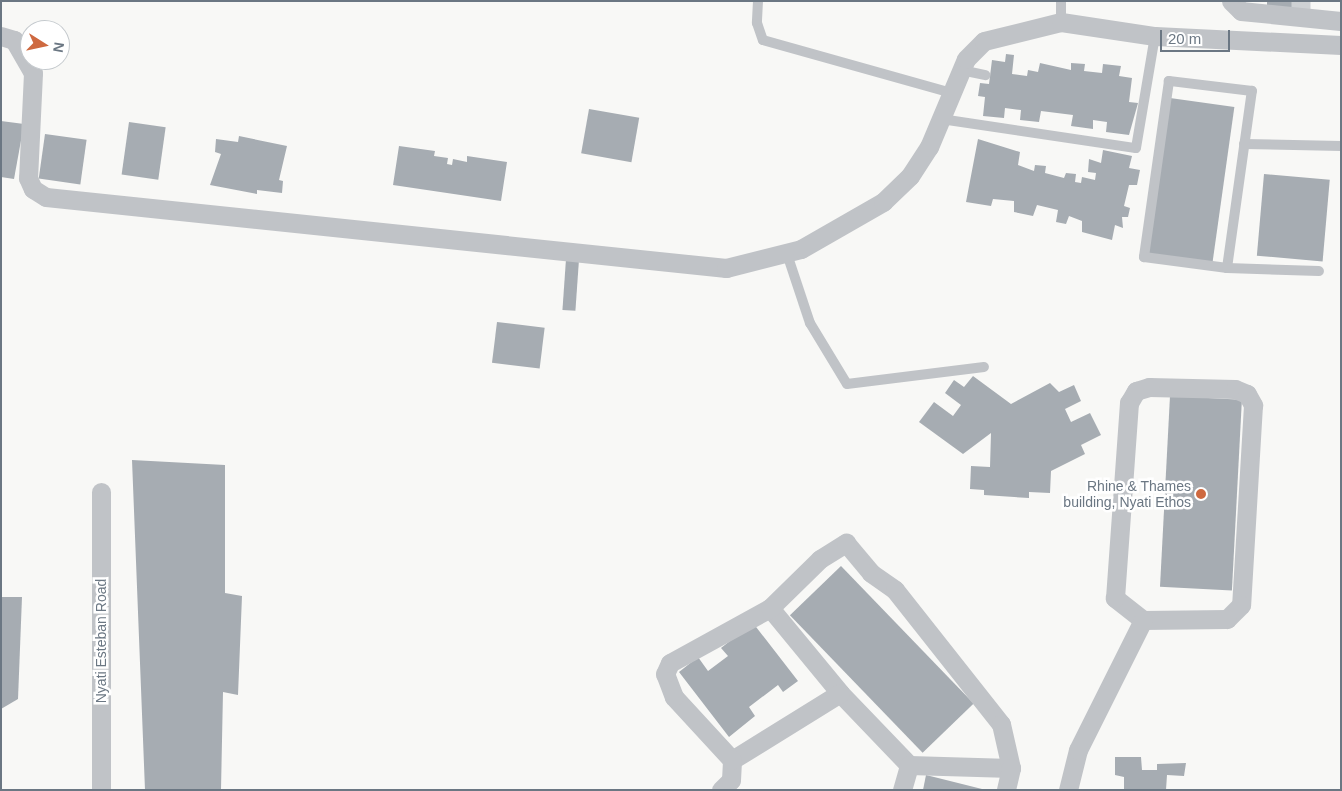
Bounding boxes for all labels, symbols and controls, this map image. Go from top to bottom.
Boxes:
north arrow [20,20,70,70]
scale bar [1162,20,1232,52]
text: 20 m [1168,30,1201,47]
text: N [50,41,68,54]
place label: Rhine & Thames building, Nyati Ethos [1063,478,1191,511]
marker: Rhine & Thames building, Nyati Ethos [1195,488,1207,500]
street label: Nyati Esteban Road [93,579,109,703]

